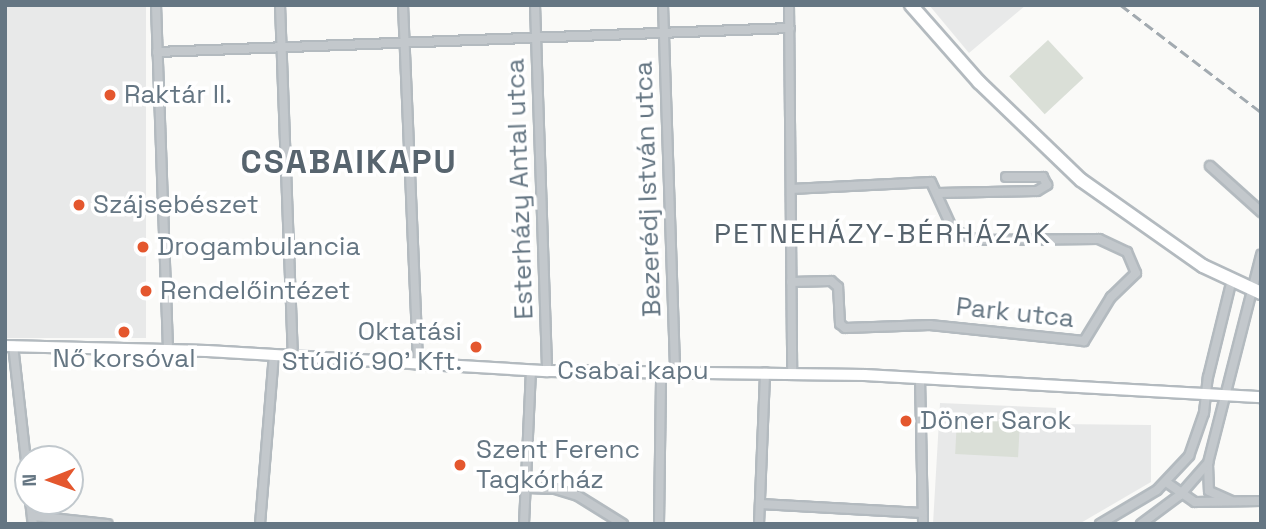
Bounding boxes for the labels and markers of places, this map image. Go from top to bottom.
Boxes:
place label: Raktár II. [124,79,232,111]
marker: Raktár II. [102,87,118,103]
place label: Szájsebészet [93,189,259,221]
marker: Szájsebészet [71,197,87,213]
place label: Drogambulancia [157,231,360,263]
marker: Drogambulancia [135,239,151,255]
place label: Rendelőintézet [160,275,351,307]
marker: Rendelőintézet [138,283,154,299]
place label: Oktatási Stúdió 90' Kft. [282,316,462,378]
marker: Nő korsóval [116,324,132,340]
marker: Oktatási Stúdió 90' Kft. [468,339,484,355]
place label: Nő korsóval [52,343,196,375]
place label: Döner Sarok [920,405,1071,437]
marker: Döner Sarok [898,413,914,429]
place label: Szent Ferenc Tagkórház [476,434,640,496]
marker: Szent Ferenc Tagkórház [450,455,470,475]

